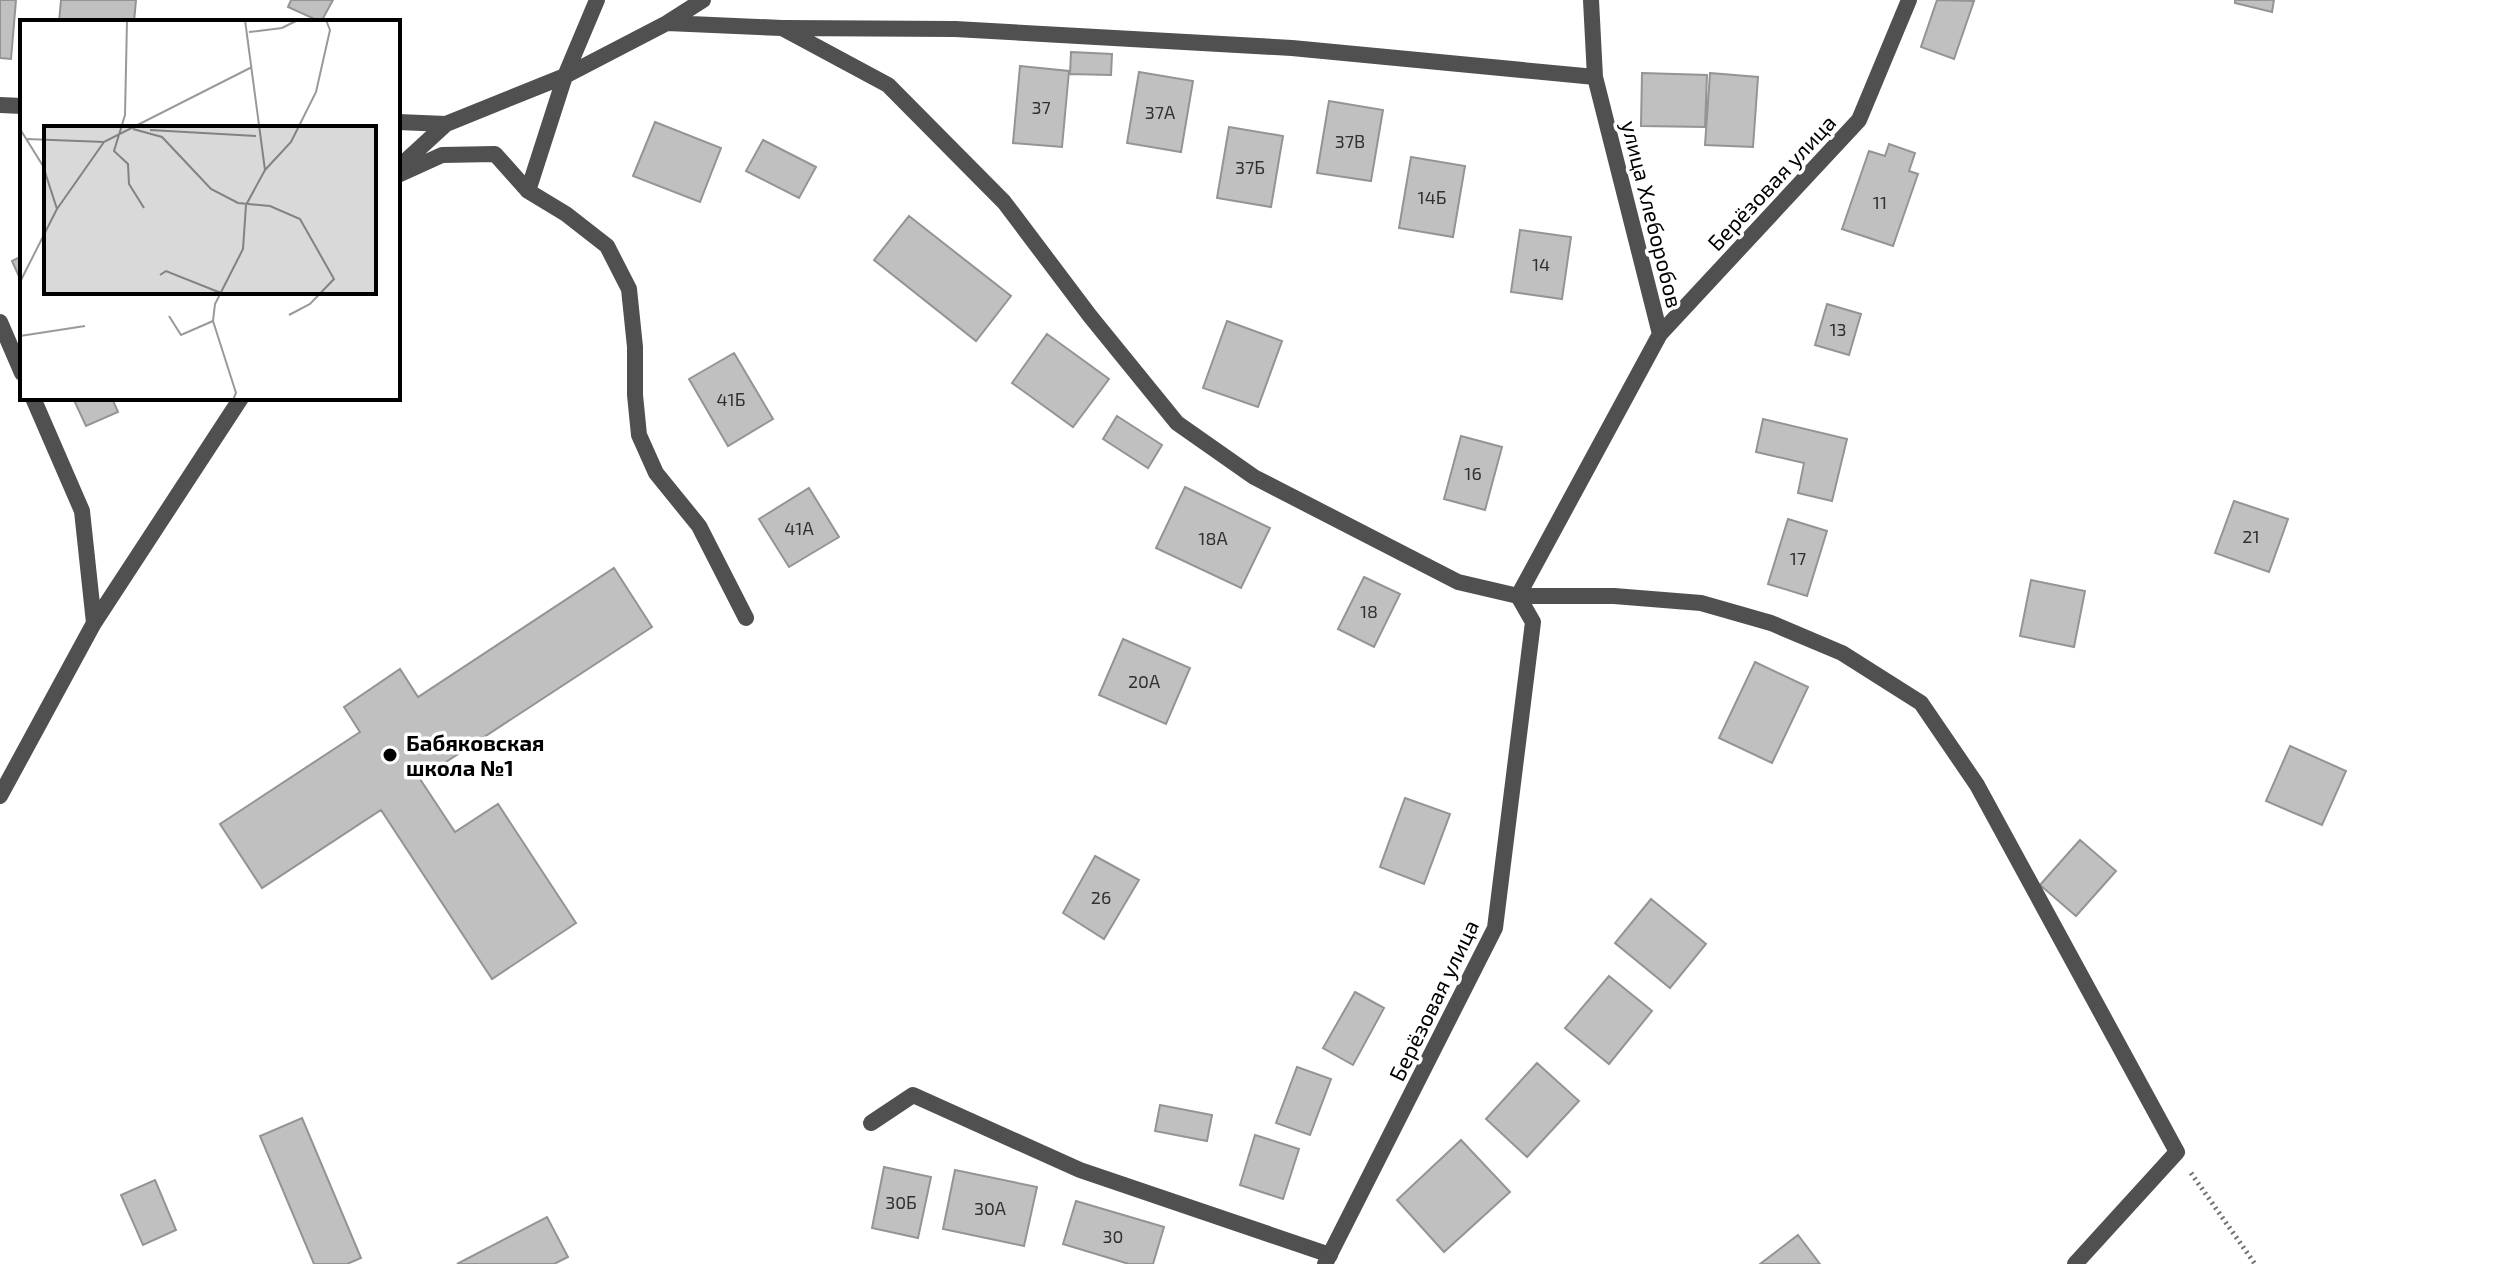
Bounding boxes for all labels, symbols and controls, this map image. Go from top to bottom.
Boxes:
inset map [20,20,400,400]
house number: 37 [1031,96,1051,118]
house number: 37А [1145,101,1176,123]
street label: Берёзовая улица [1702,109,1841,256]
street label: улица Хлеборобов [1616,118,1689,311]
house number: 37В [1335,130,1365,152]
house number: 37Б [1235,156,1265,178]
house number: 14Б [1417,186,1447,208]
house number: 11 [1873,191,1887,213]
house number: 14 [1532,253,1550,275]
house number: 13 [1829,318,1847,340]
house number: 41Б [716,388,746,410]
house number: 16 [1464,462,1482,484]
house number: 41А [784,517,815,539]
house number: 21 [2242,525,2260,547]
house number: 18А [1198,527,1228,549]
house number: 17 [1790,547,1806,569]
house number: 18 [1360,600,1378,622]
house number: 20А [1128,670,1161,692]
place label: Бабяковская школа №1 [406,729,544,780]
marker: Бабяковская школа №1 [381,746,399,764]
house number: 26 [1091,886,1111,908]
street label: Берёзовая улица [1383,915,1484,1085]
house number: 30Б [885,1191,917,1213]
house number: 30А [974,1197,1007,1219]
house number: 30 [1103,1225,1123,1247]

